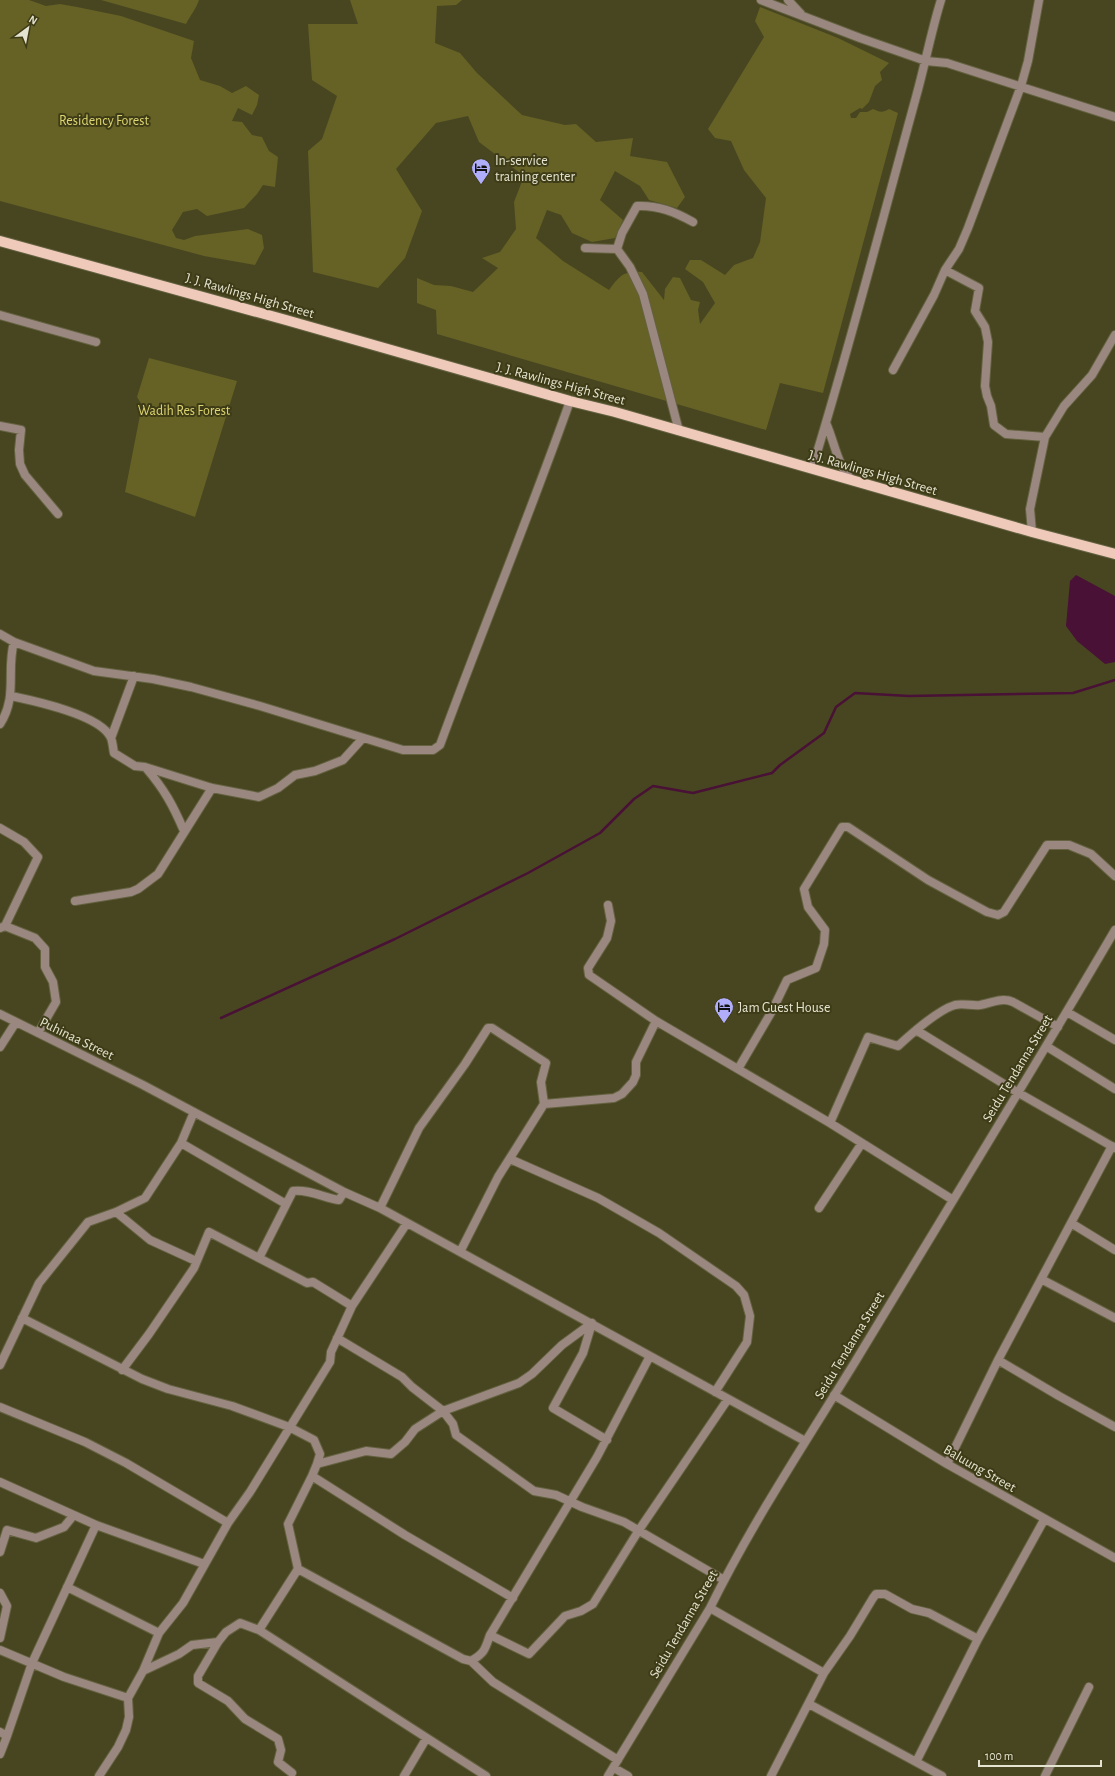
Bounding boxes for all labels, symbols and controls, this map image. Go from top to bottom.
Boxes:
north arrow [8,8,48,48]
text: N [27,13,39,27]
park label: Residency Forest [59,114,149,128]
place label: In-service training center [495,154,575,184]
hotel icon: In-service training center [470,157,492,185]
street label: J. J. Rawlings High Street [184,271,316,321]
street label: J. J. Rawlings High Street [495,360,627,408]
park label: Wadih Res Forest [138,404,231,418]
street label: J. J. Rawlings High Street [807,448,939,498]
hotel icon: Jam Guest House [713,996,735,1024]
place label: Jam Guest House [738,1001,831,1015]
street label: Seidu Tendanna Street [980,1012,1056,1124]
street label: Puhinaa Street [37,1015,116,1063]
street label: Seidu Tendanna Street [812,1289,888,1401]
street label: Baluung Street [941,1443,1018,1495]
street label: Seidu Tendanna Street [647,1568,721,1681]
scale bar [979,1742,1101,1768]
text: 100 m [985,1750,1013,1762]

